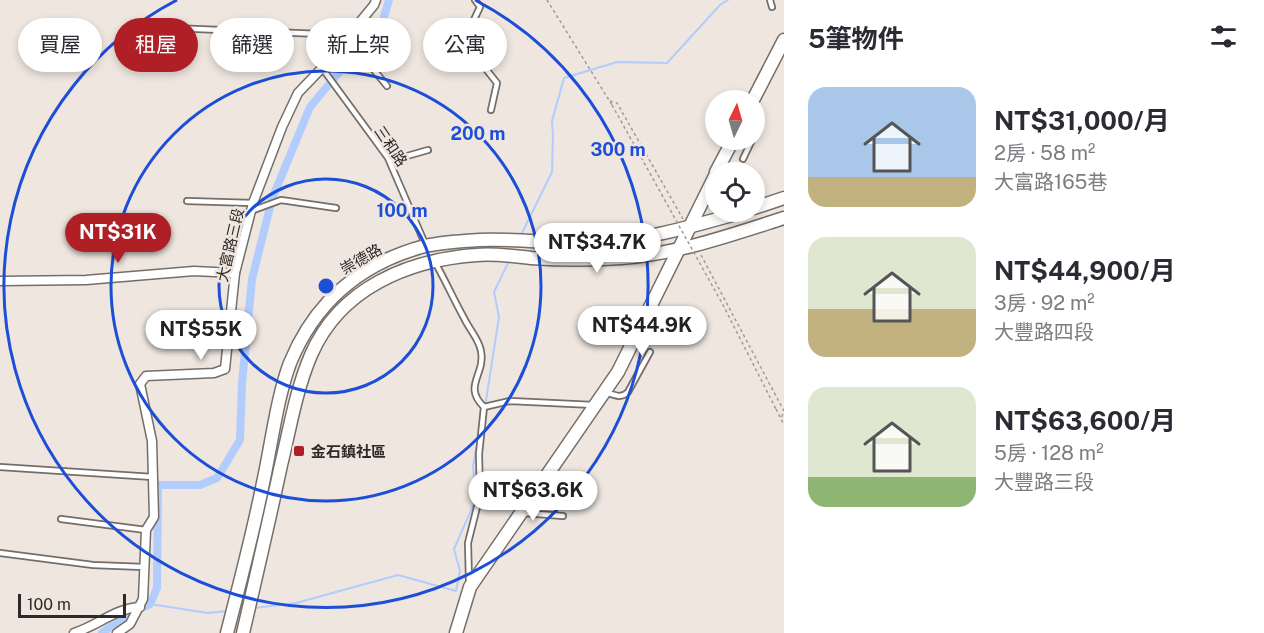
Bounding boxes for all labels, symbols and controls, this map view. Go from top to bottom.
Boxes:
chip: 買屋 [18,18,102,72]
chip: 租屋 [114,18,198,72]
chip: 篩選 [210,18,294,72]
chip: 新上架 [306,18,411,72]
chip: 公寓 [423,18,507,72]
icon: filters [1207,20,1240,53]
text: 5筆物件 [808,23,904,54]
north arrow [705,90,765,150]
map controls [705,90,765,222]
text: NT$31,000/月 [994,105,1170,136]
icon: home [856,111,928,183]
street label: 三和路 [371,123,411,169]
text: 200 m [451,123,505,144]
text: 300 m [590,139,646,160]
text: 2房 · 58 m² [994,141,1095,165]
button: locate [705,162,765,222]
text: 大富路165巷 [994,170,1107,194]
text: 100 m [376,200,428,221]
street label: 大富路三段 [213,207,247,283]
pin: NT$31K [69,213,167,264]
text: NT$31K [79,220,157,244]
pin: NT$34.7K [535,223,659,274]
text: NT$34.7K [548,230,646,254]
street label: 崇德路 [337,240,385,278]
text: NT$44,900/月 [994,255,1176,286]
icon: home [856,261,928,333]
centre of rings [316,276,336,296]
text: 3房 · 92 m² [994,291,1095,315]
pin: NT$44.9K [580,306,704,357]
pin: NT$55K [152,310,250,361]
text: NT$44.9K [592,313,692,337]
text: NT$55K [160,317,242,341]
text: 大豐路四段 [994,320,1094,344]
text: NT$63,600/月 [994,405,1176,436]
icon: home [856,411,928,483]
text: 5房 · 128 m² [994,441,1104,465]
place label: 金石鎮社區 [311,443,386,460]
marker: 金石鎮社區 [292,444,306,458]
text: 大豐路三段 [994,470,1094,494]
pin: NT$63.6K [471,471,595,522]
text: NT$63.6K [483,478,583,502]
scale bar [18,591,126,618]
text: 100 m [27,595,71,614]

